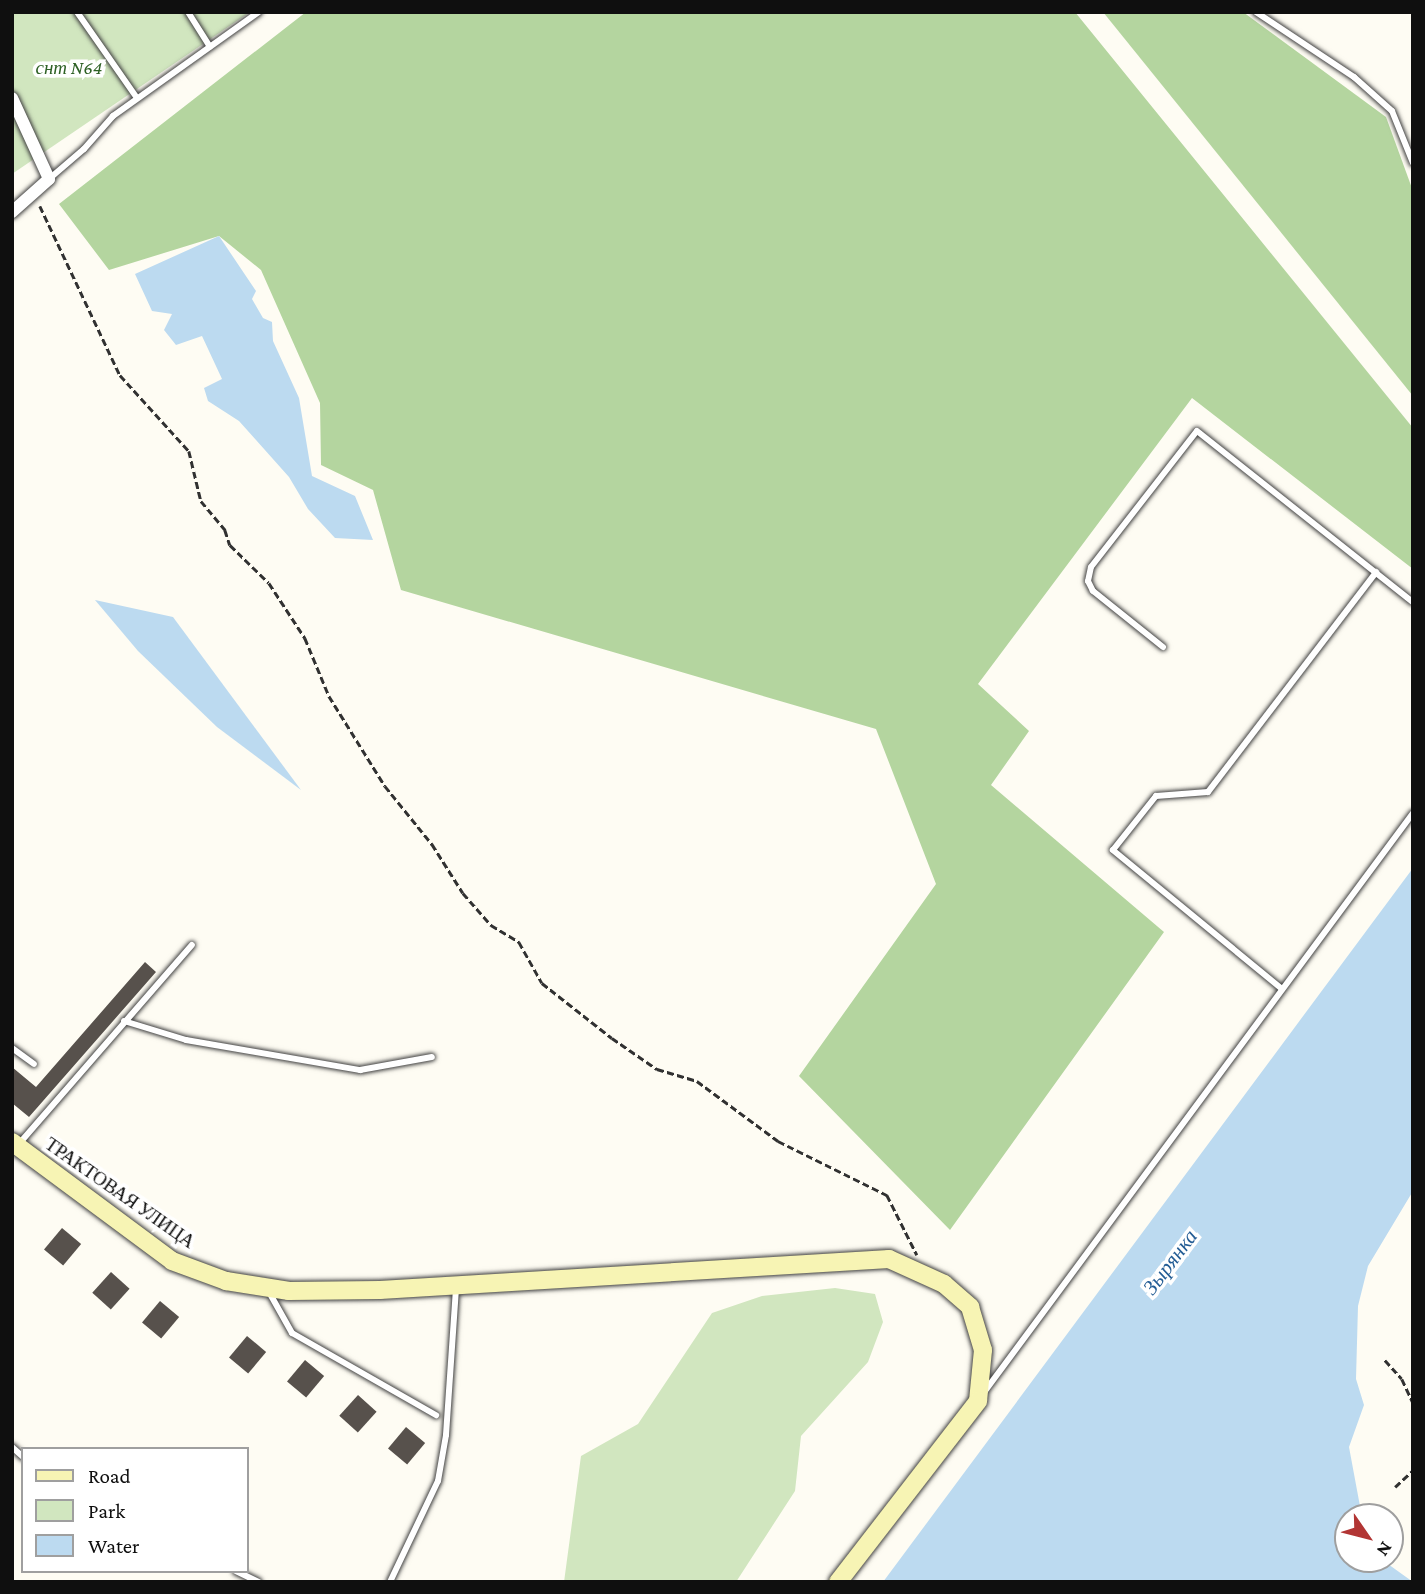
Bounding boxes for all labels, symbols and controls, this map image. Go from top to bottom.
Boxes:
park label: снт N64 [35,57,103,79]
street label: ТРАКТОВАЯ УЛИЦА [41,1133,199,1253]
water label: Зырянка [1137,1225,1203,1299]
legend [21,1447,248,1573]
text: Road [88,1464,131,1488]
text: Park [88,1499,125,1523]
north arrow [1334,1503,1404,1573]
text: Water [88,1534,140,1558]
text: N [1373,1538,1397,1561]

